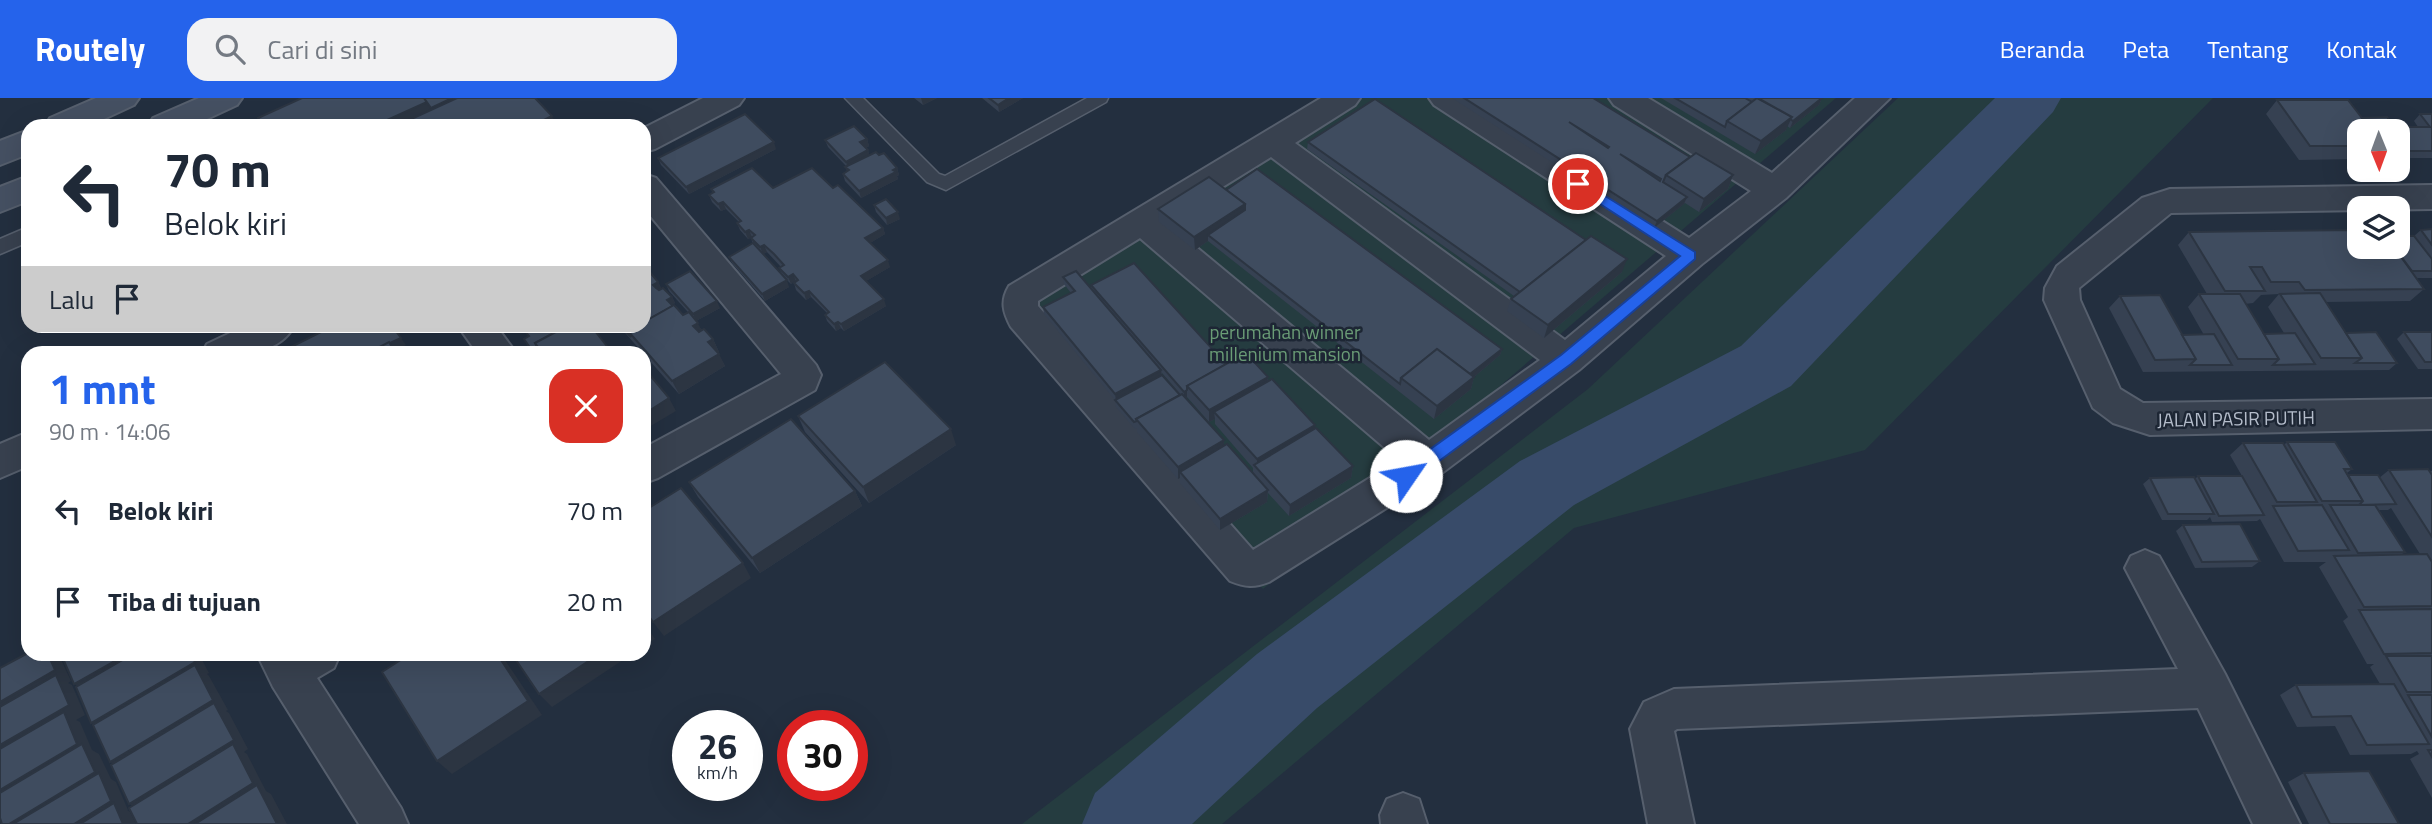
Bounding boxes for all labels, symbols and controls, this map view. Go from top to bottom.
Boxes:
search box [187,18,677,81]
text: Routely [35,24,145,74]
icon: search [211,30,249,68]
text: Cari di sini [267,30,377,69]
text: Beranda [2000,31,2085,67]
text: Peta [2123,31,2169,67]
text: Tentang [2207,31,2288,67]
text: Kontak [2326,31,2397,67]
north arrow [2347,119,2410,182]
map controls [2347,119,2410,259]
text: 70 m [164,131,271,206]
icon: left [49,147,140,238]
pin [1548,154,1608,214]
icon: arrive [1559,165,1597,203]
button: layers [2347,196,2410,259]
text: Belok kiri [164,199,287,247]
text: Lalu [49,280,94,319]
icon: arrive [108,280,146,318]
park label: perumahan winner millenium mansion [1209,317,1361,368]
text: 1 mnt [49,356,156,420]
button: close [549,369,623,443]
street label: JALAN PASIR PUTIH [2157,402,2315,434]
text: 90 m · 14:06 [49,414,171,449]
position arrow [1369,439,1443,513]
text: Belok kiri [108,491,214,530]
text: 70 m [566,491,623,530]
icon: left [49,492,87,530]
text: Tiba di tujuan [108,582,261,621]
text: 20 m [566,582,623,621]
icon: arrive [49,583,87,621]
speed limit sign: 30 [777,710,868,801]
text: 26 [698,719,737,773]
text: km/h [697,759,738,786]

